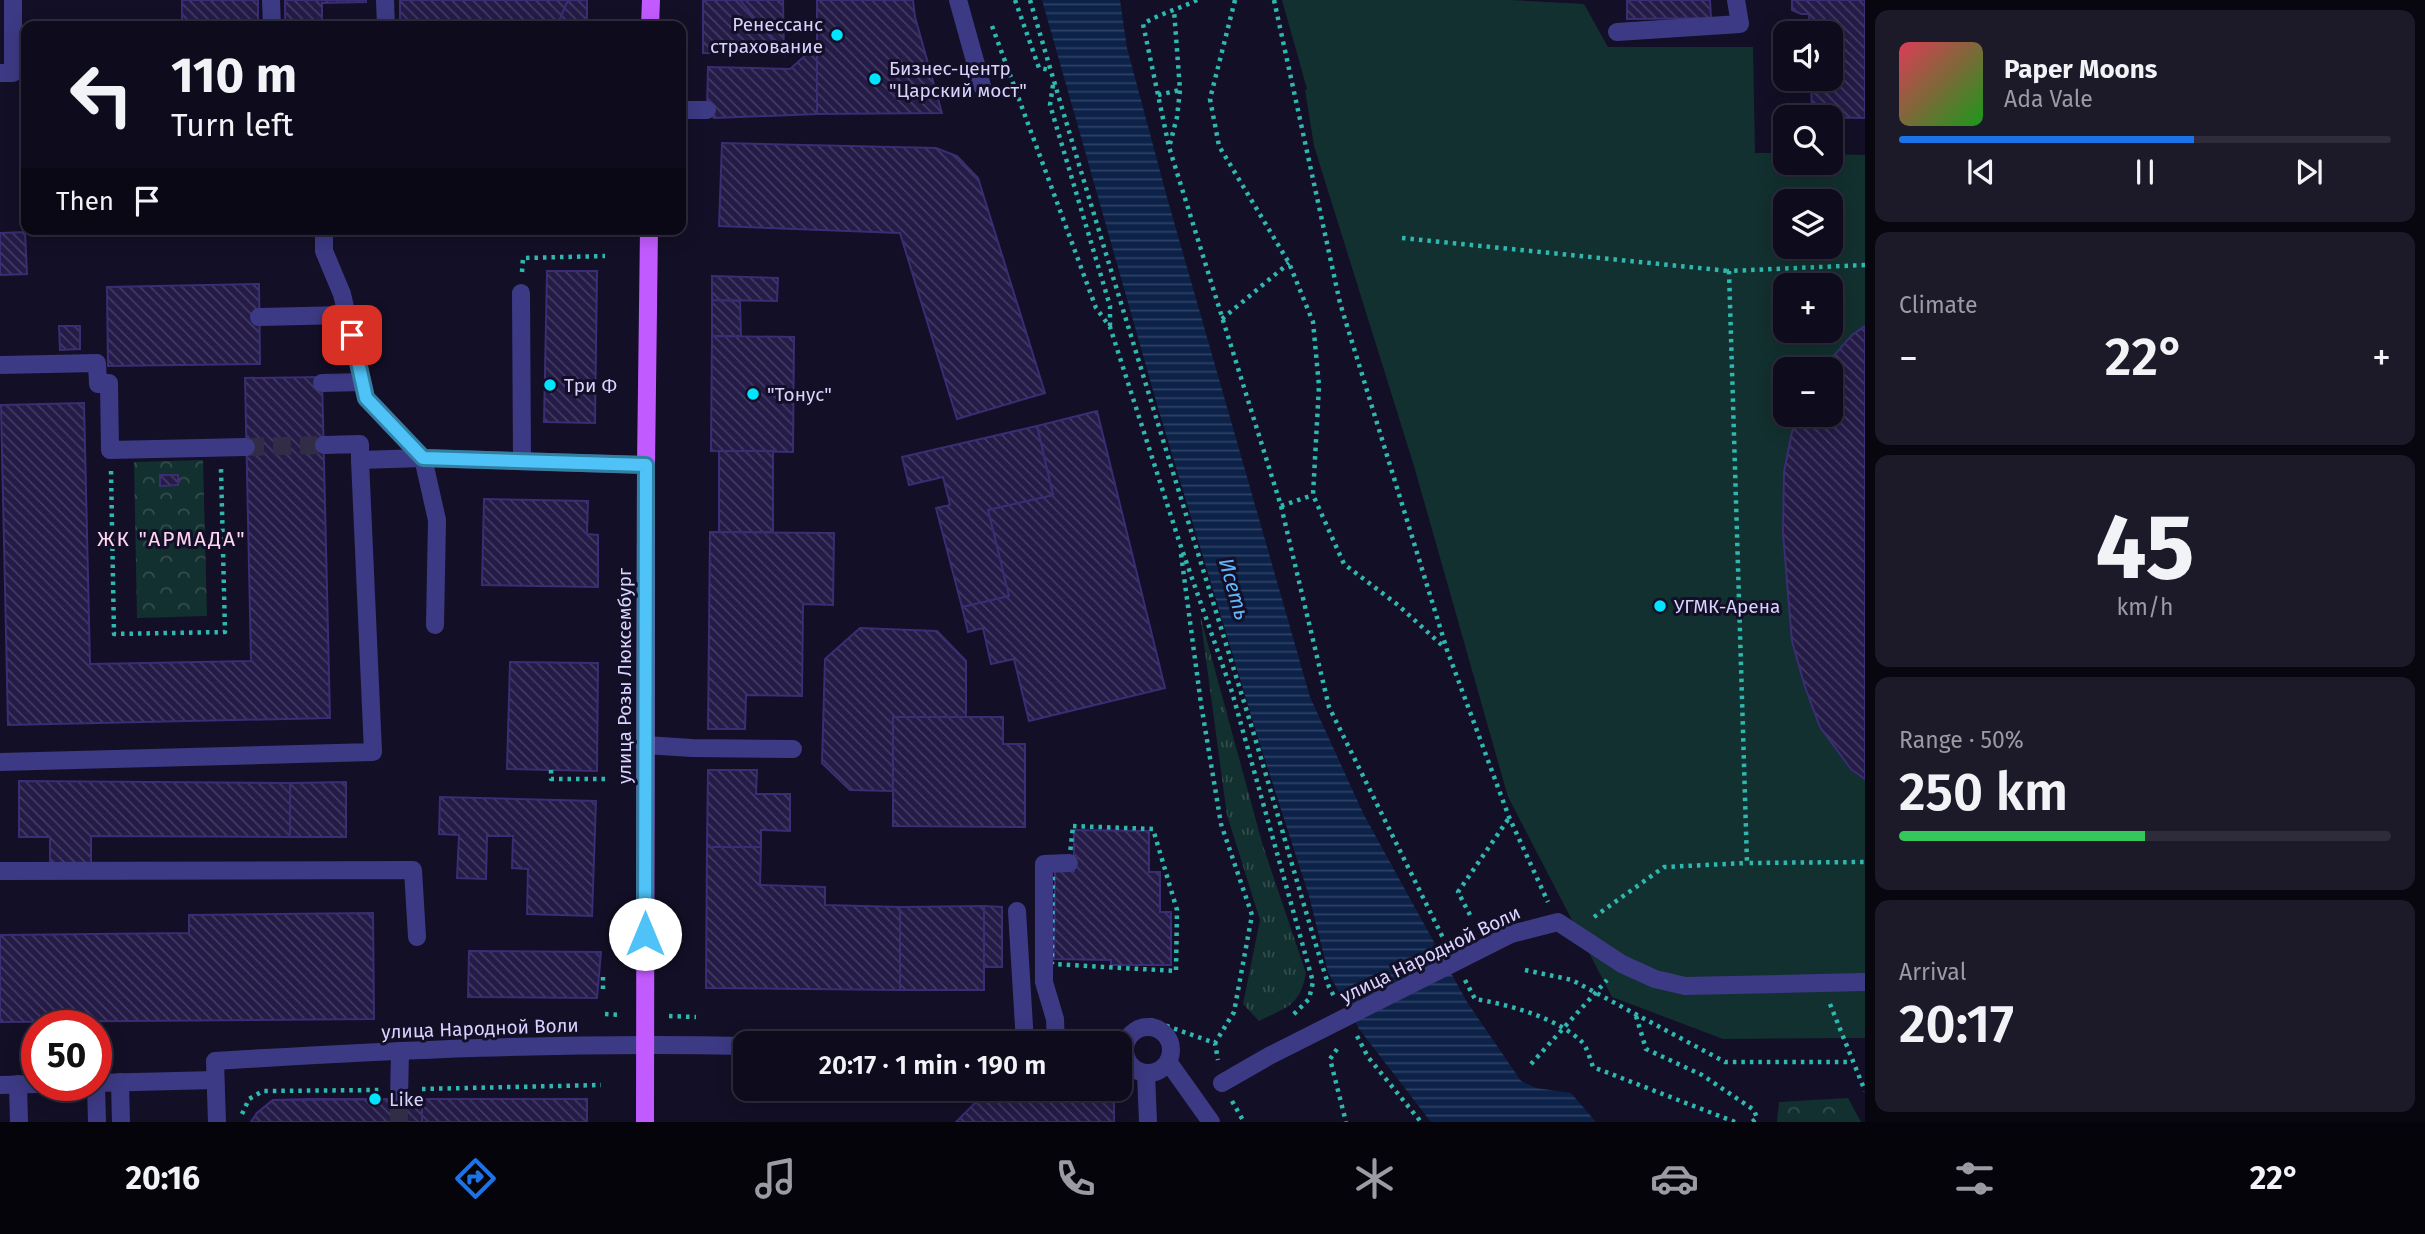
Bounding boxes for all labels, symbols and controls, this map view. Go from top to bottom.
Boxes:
place label: Ренессанс страхование [710,13,823,58]
map controls [1773,21,1843,427]
button: sound [1773,21,1843,91]
marker: Ренессанс страхование [829,27,845,43]
text: 110 m [171,46,297,105]
icon: left [56,49,147,140]
text: Paper Moons [2004,54,2157,85]
place label: Бизнес-центр "Царский мост" [889,57,1027,102]
marker: Бизнес-центр "Царский мост" [867,71,883,87]
text: Ada Vale [2004,85,2093,113]
button: search [1773,105,1843,175]
text: Turn left [171,106,293,144]
icon: previous [1962,153,2000,191]
icon: pause [2126,153,2164,191]
icon: next [2290,153,2328,191]
icon: arrive [128,182,166,220]
text: Then [56,186,114,217]
button: layers [1773,189,1843,259]
button: + [1773,273,1843,343]
text: Climate [1899,291,1978,319]
pin [322,305,382,365]
icon: arrive [333,316,371,354]
text: 22° [2105,326,2185,389]
text: − [1899,335,1918,381]
text: + [2372,335,2391,381]
button: − [1773,357,1843,427]
place label: Три Ф [564,374,617,397]
marker: Три Ф [542,377,558,393]
place label: "Тонус" [767,383,832,406]
marker: "Тонус" [745,386,761,402]
text: 45 [2095,493,2195,602]
district label: ЖК "АРМАДА" [97,526,247,552]
water label: Исеть [1213,555,1255,623]
street label: улица Розы Люксембург [613,567,636,784]
text: km/h [2117,593,2173,621]
place label: УГМК-Арена [1674,595,1780,618]
marker: УГМК-Арена [1652,598,1668,614]
text: Range · 50% [1899,726,2024,754]
text: 250 km [1899,761,2068,824]
position arrow [608,897,682,971]
street label: улица Народной Воли [1336,901,1524,1008]
text: Arrival [1899,958,1966,986]
text: 20:17 [1899,993,2014,1056]
speed limit sign: 50 [21,1010,112,1101]
street label: улица Народной Воли [381,1014,579,1043]
text: 20:17 · 1 min · 190 m [819,1050,1046,1081]
place label: Like [389,1088,424,1111]
marker: Like [367,1091,383,1107]
icon: directions [451,1154,500,1203]
icon: music [751,1154,800,1203]
icon: phone [1051,1154,1100,1203]
icon: climate [1350,1154,1399,1203]
icon: car [1650,1154,1699,1203]
icon: filters [1950,1154,1999,1203]
text: 20:16 [125,1159,200,1197]
text: 22° [2250,1159,2300,1197]

